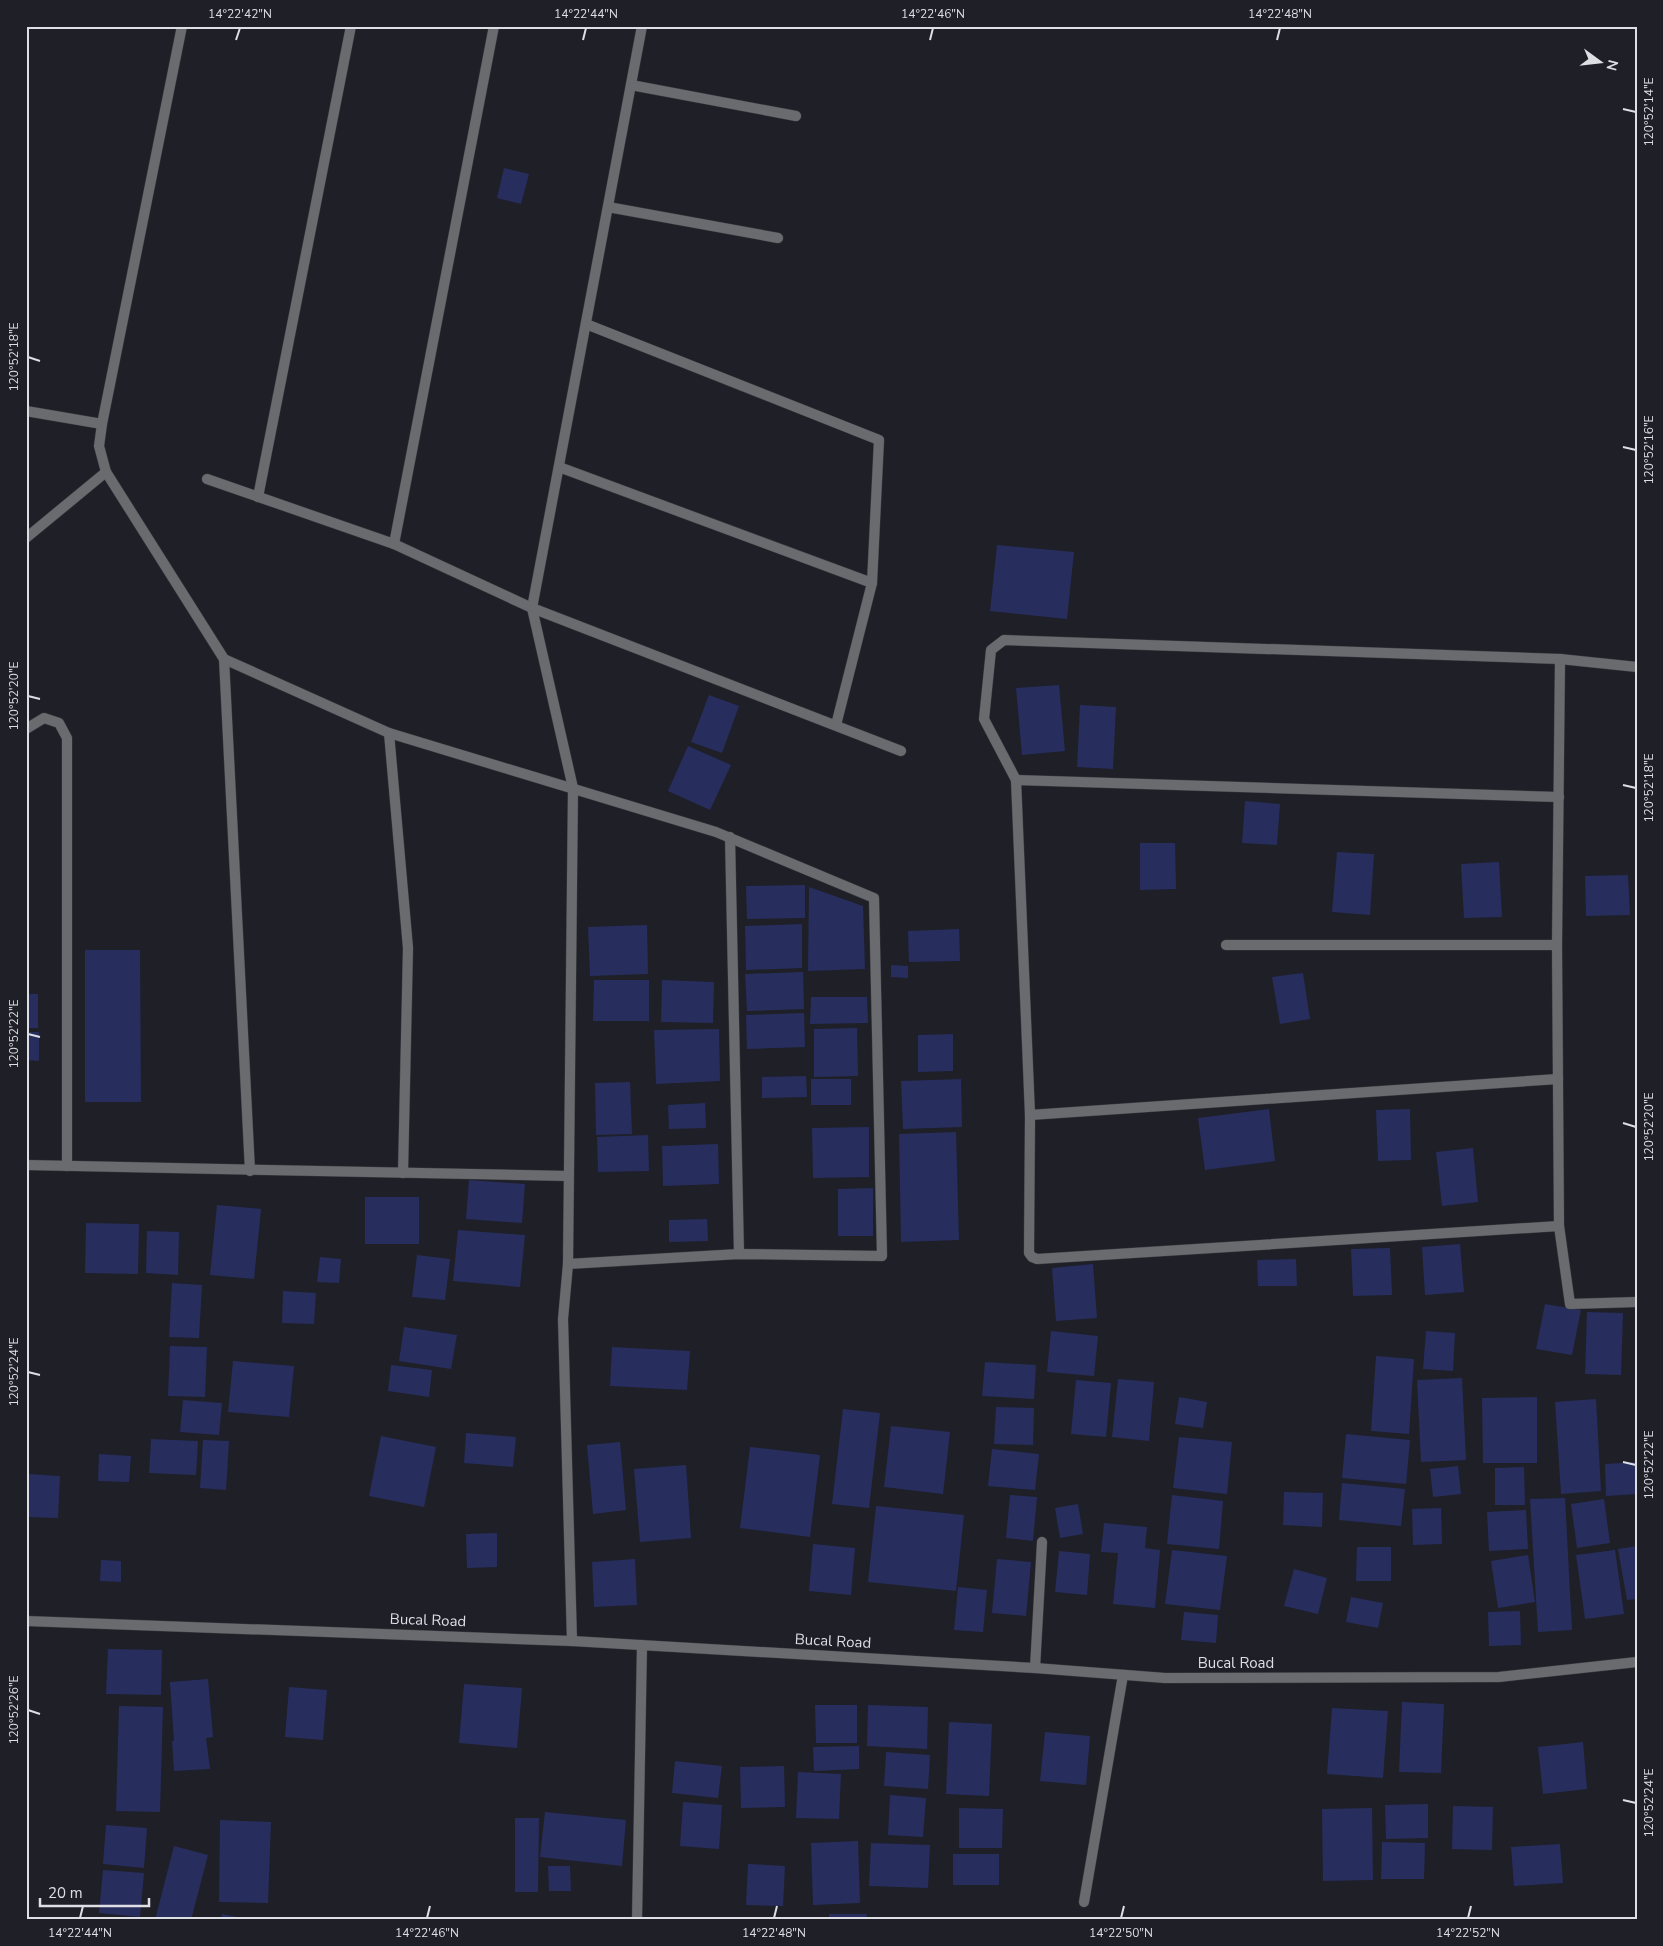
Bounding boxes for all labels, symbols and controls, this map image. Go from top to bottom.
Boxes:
text: 14°22'42"N [208,6,272,22]
text: 14°22'44"N [554,6,618,22]
text: 14°22'46"N [901,6,965,22]
text: 14°22'48"N [1248,6,1312,22]
north arrow [1576,38,1626,88]
text: N [1602,58,1623,73]
text: 120°52'14"E [1641,77,1657,147]
text: 120°52'18"E [6,322,22,392]
text: 120°52'16"E [1641,415,1657,485]
text: 120°52'20"E [6,661,22,731]
text: 120°52'18"E [1641,753,1657,823]
text: 120°52'22"E [6,999,22,1069]
text: 120°52'20"E [1641,1092,1657,1162]
text: 120°52'24"E [6,1337,22,1407]
text: 120°52'22"E [1641,1430,1657,1500]
street label: Bucal Road [389,1609,467,1631]
street label: Bucal Road [794,1629,872,1653]
street label: Bucal Road [1198,1653,1274,1673]
text: 120°52'26"E [6,1675,22,1745]
text: 120°52'24"E [1641,1768,1657,1838]
scale bar [40,1876,149,1908]
text: 20 m [48,1883,83,1903]
text: 14°22'44"N [48,1925,112,1941]
text: 14°22'46"N [395,1925,459,1941]
text: 14°22'48"N [742,1925,806,1941]
text: 14°22'50"N [1089,1925,1153,1941]
text: 14°22'52"N [1436,1925,1500,1941]

